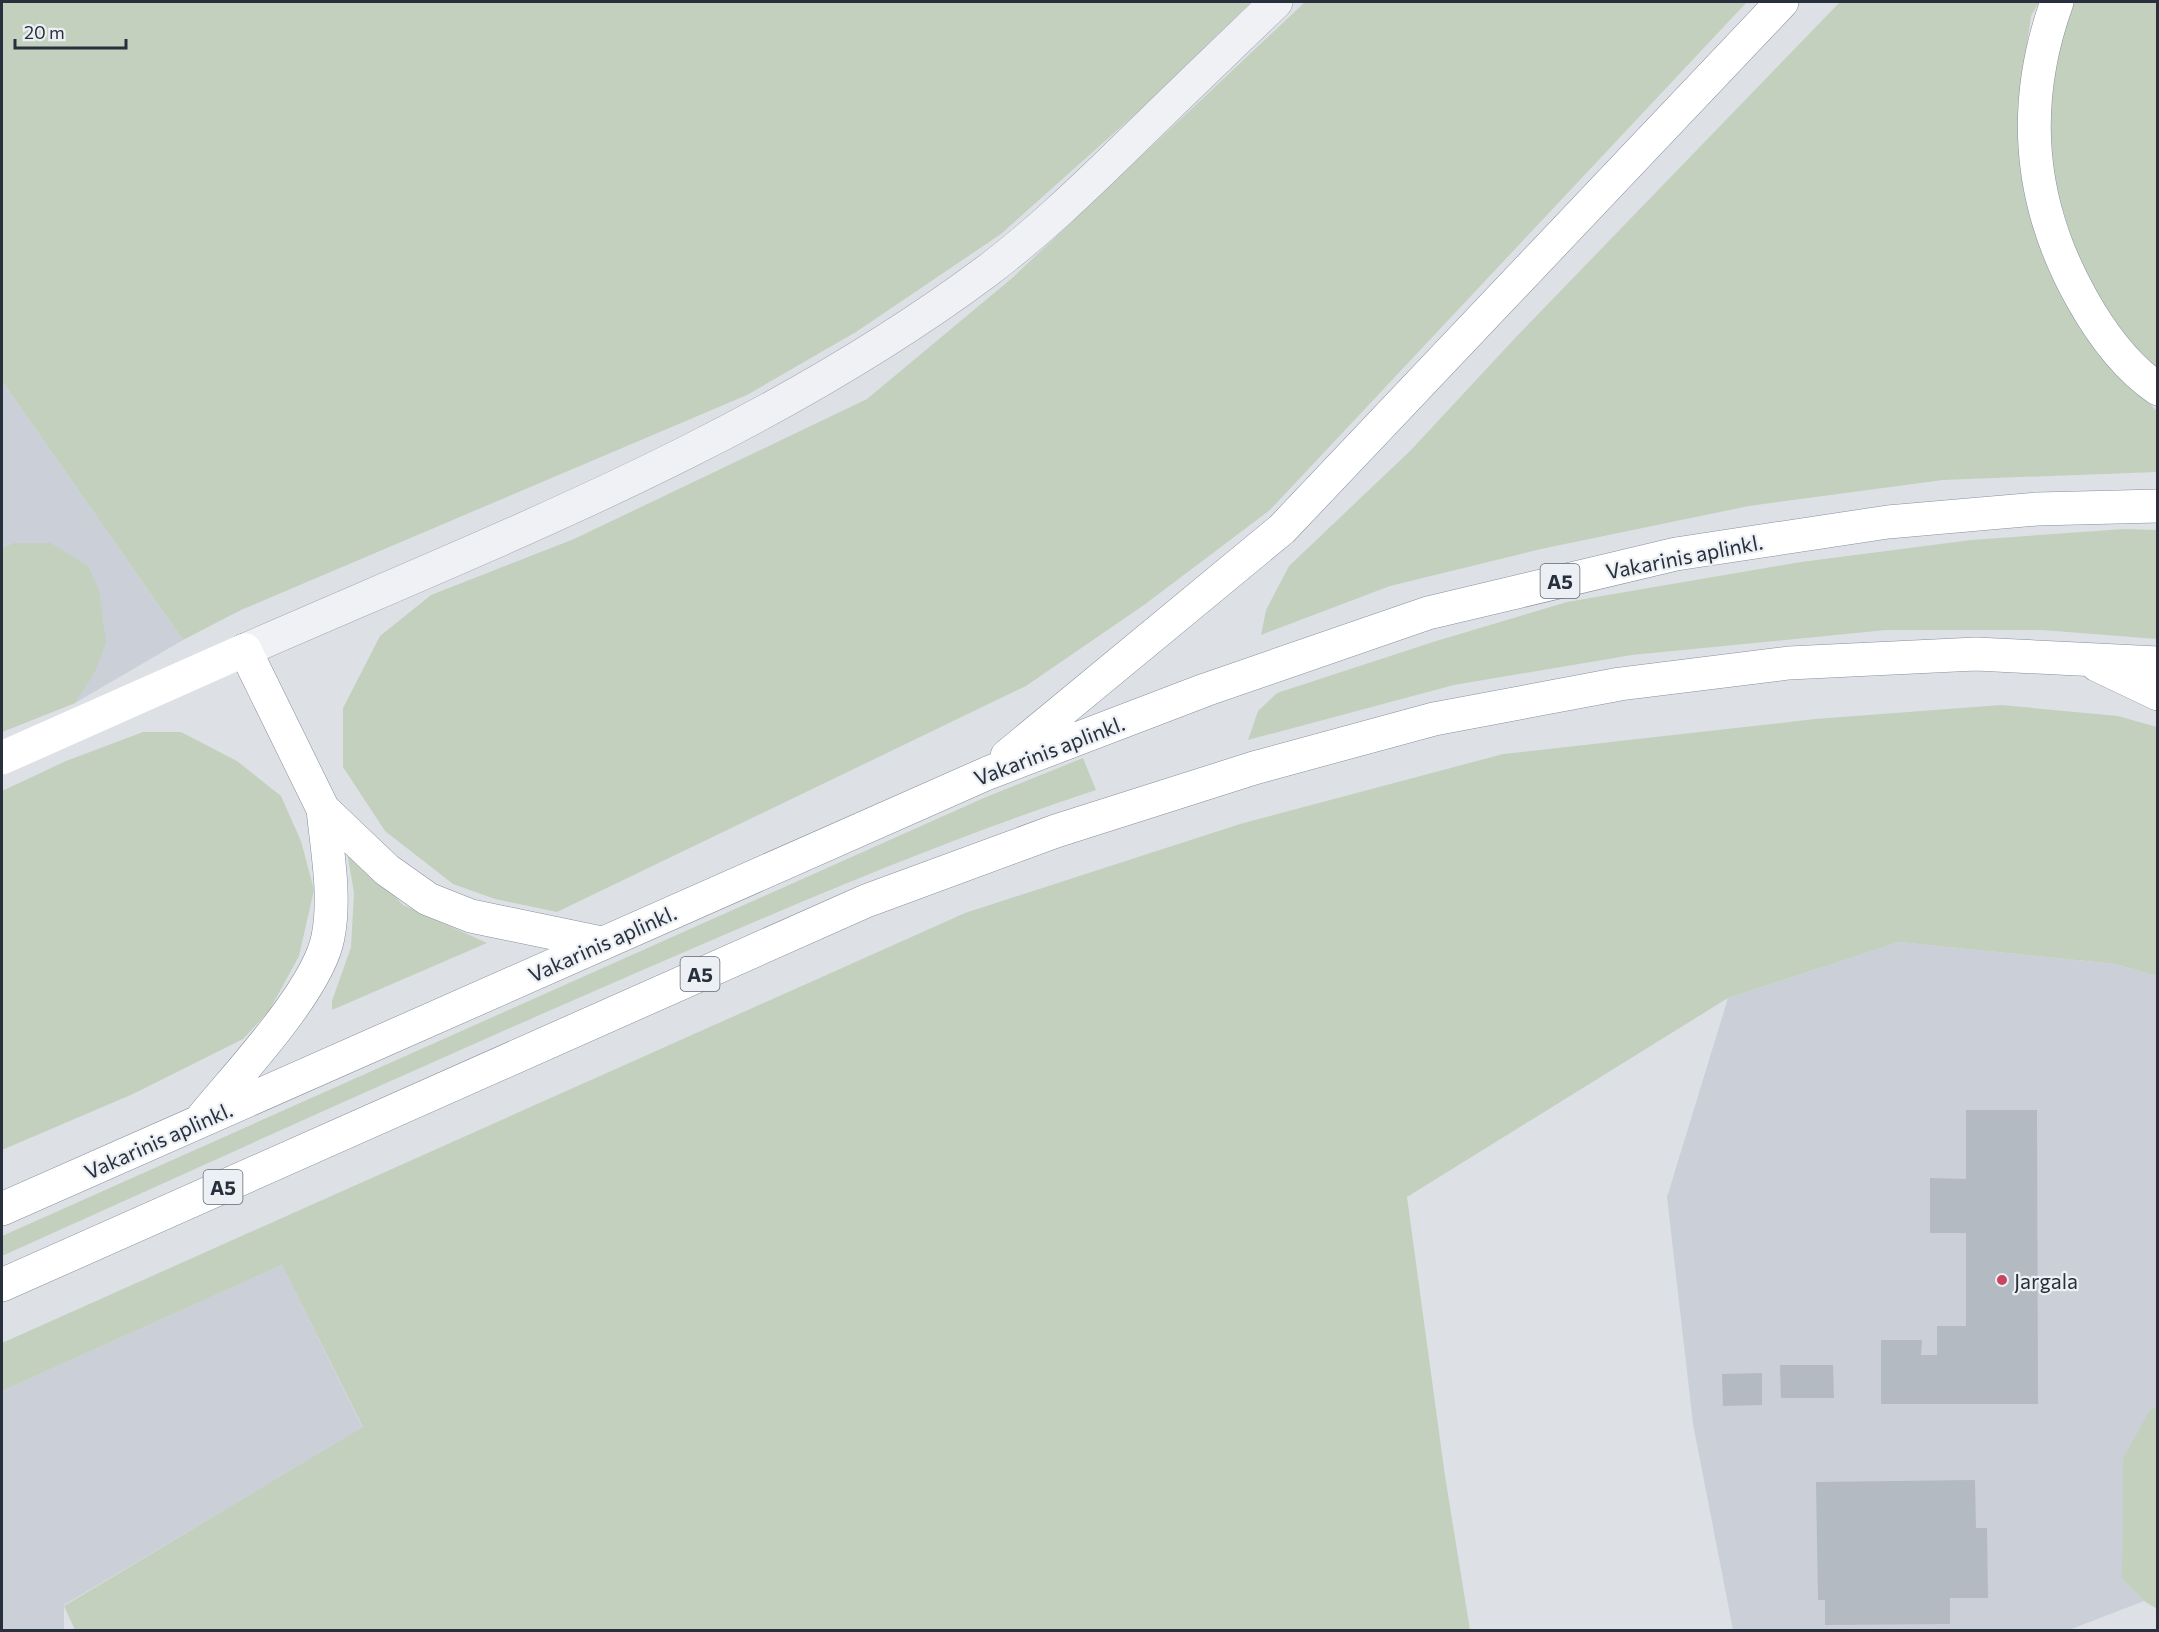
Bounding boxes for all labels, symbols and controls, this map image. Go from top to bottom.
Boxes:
scale bar [15,12,126,50]
text: 20 m [24,21,65,43]
street label: Vakarinis aplinkl. [1603,529,1765,583]
road number: A5 [1540,564,1580,598]
street label: Vakarinis aplinkl. [970,710,1128,790]
street label: Vakarinis aplinkl. [524,899,680,987]
road number: A5 [680,957,720,991]
street label: Vakarinis aplinkl. [80,1096,236,1184]
road number: A5 [204,1170,242,1204]
place label: Jargala [2014,1268,2078,1293]
marker: Jargala [1995,1273,2009,1287]

